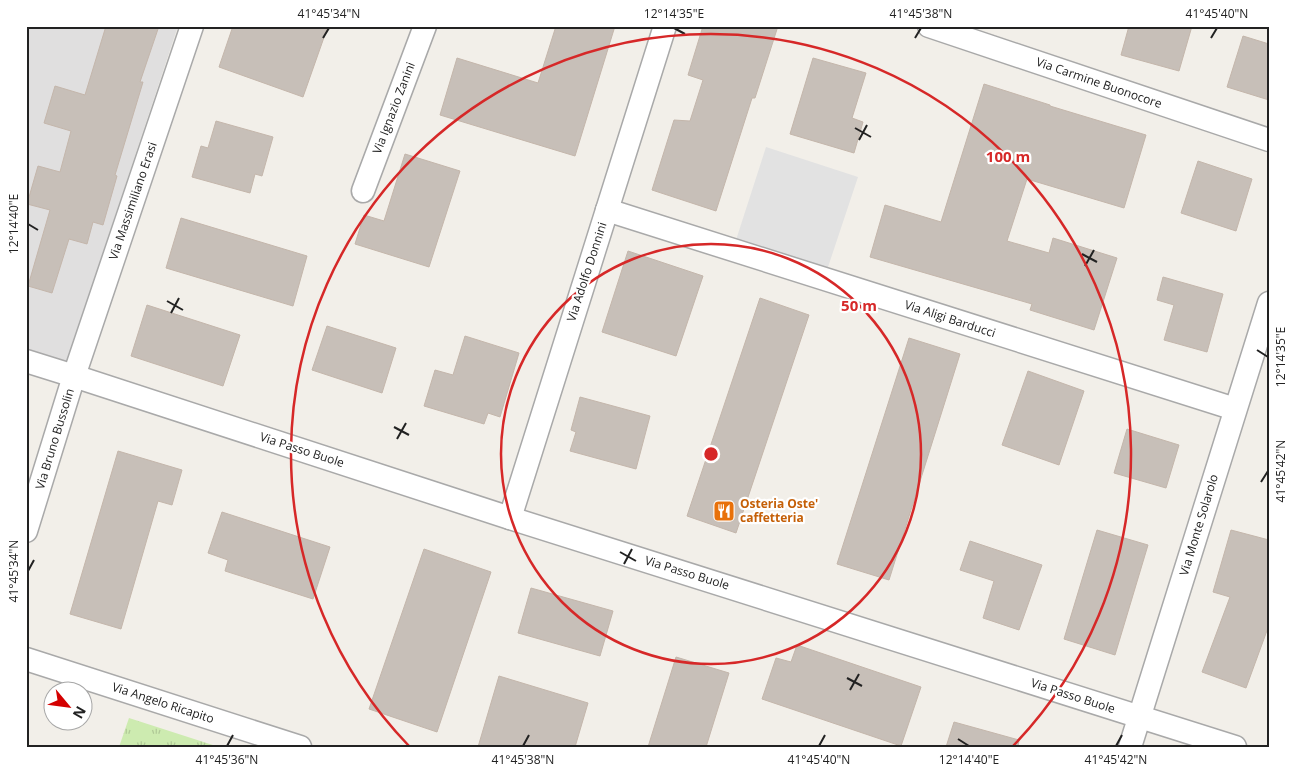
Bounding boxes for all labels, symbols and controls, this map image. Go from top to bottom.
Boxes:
text: 41°45'34"N [298,5,360,22]
text: 12°14'35"E [644,5,704,22]
text: 41°45'38"N [890,5,952,22]
text: 41°45'40"N [1186,5,1248,22]
street label: Via Carmine Buonocore [1034,53,1165,112]
street label: Via Ignazio Zanini [368,59,419,156]
street label: Via Massimiliano Erasi [104,140,161,262]
text: 100 m [986,146,1030,166]
text: 12°14'40"E [5,194,22,254]
street label: Via Adolfo Donnini [562,220,611,324]
text: 50 m [841,295,877,315]
street label: Via Aligi Barducci [902,296,998,341]
text: 12°14'35"E [1272,327,1289,387]
street label: Via Bruno Bussolin [31,386,78,491]
street label: Via Passo Buole [258,428,347,471]
text: 41°45'42"N [1272,440,1289,502]
centre of rings [702,445,720,463]
street label: Via Monte Solarolo [1175,472,1222,578]
place label: Osteria Oste' caffetteria [740,495,818,526]
restaurant icon: Osteria Oste' caffetteria [712,499,736,523]
text: 41°45'34"N [5,540,22,602]
street label: Via Passo Buole [643,552,732,594]
street label: Via Passo Buole [1029,674,1118,717]
street label: Via Angelo Ricapito [110,678,216,727]
north arrow [42,680,92,730]
text: N [69,703,91,722]
text: 41°45'36"N [196,751,258,768]
text: 41°45'38"N [492,751,554,768]
text: 41°45'40"N [788,751,850,768]
text: 12°14'40"E [939,751,999,768]
text: 41°45'42"N [1085,751,1147,768]

